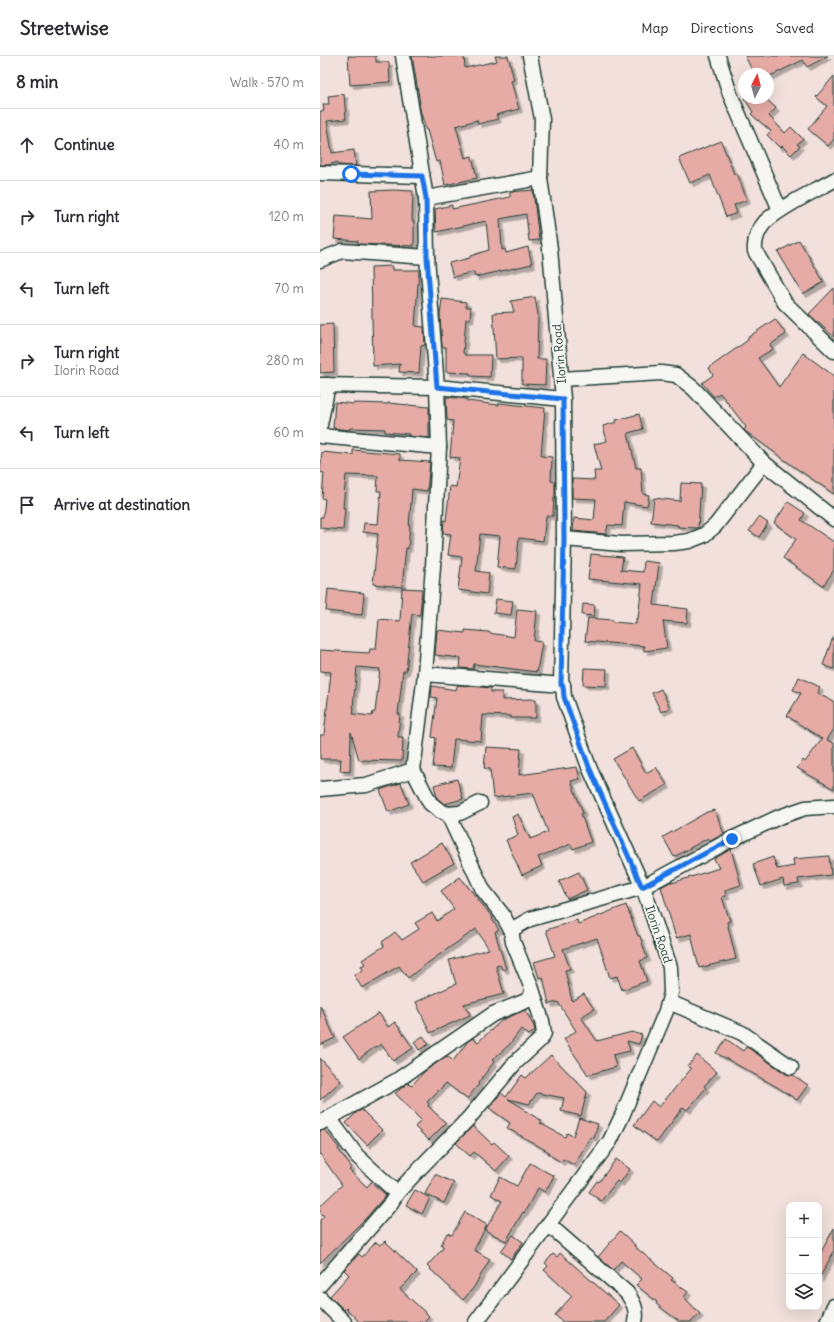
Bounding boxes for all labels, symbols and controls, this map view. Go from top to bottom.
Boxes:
text: Streetwise [20,16,109,40]
text: Map [641,19,668,37]
text: Directions [690,19,754,37]
text: Saved [776,19,814,37]
north arrow [738,68,774,104]
text: 8 min [16,71,58,93]
text: Walk · 570 m [230,74,304,91]
icon: ahead [16,134,38,156]
text: Continue [54,135,115,154]
text: 40 m [273,136,304,153]
route start [342,165,360,183]
icon: right [16,206,38,228]
text: Turn right [54,207,119,226]
text: 120 m [269,208,304,225]
icon: left [16,278,38,300]
text: Turn left [54,279,109,298]
text: 70 m [275,280,304,297]
street label: Ilorin Road [549,323,569,385]
text: Turn right [54,343,119,362]
icon: right [16,350,38,372]
text: 280 m [266,352,304,369]
text: Ilorin Road [54,362,119,379]
icon: left [16,422,38,444]
text: Turn left [54,423,109,442]
text: 60 m [273,424,304,441]
icon: arrive [16,494,38,516]
text: Arrive at destination [54,495,190,514]
route end [723,830,741,848]
street label: Ilorin Road [642,903,676,965]
map controls [786,1202,822,1310]
button: + [786,1202,822,1238]
button: − [786,1238,822,1274]
button: layers [786,1274,822,1310]

